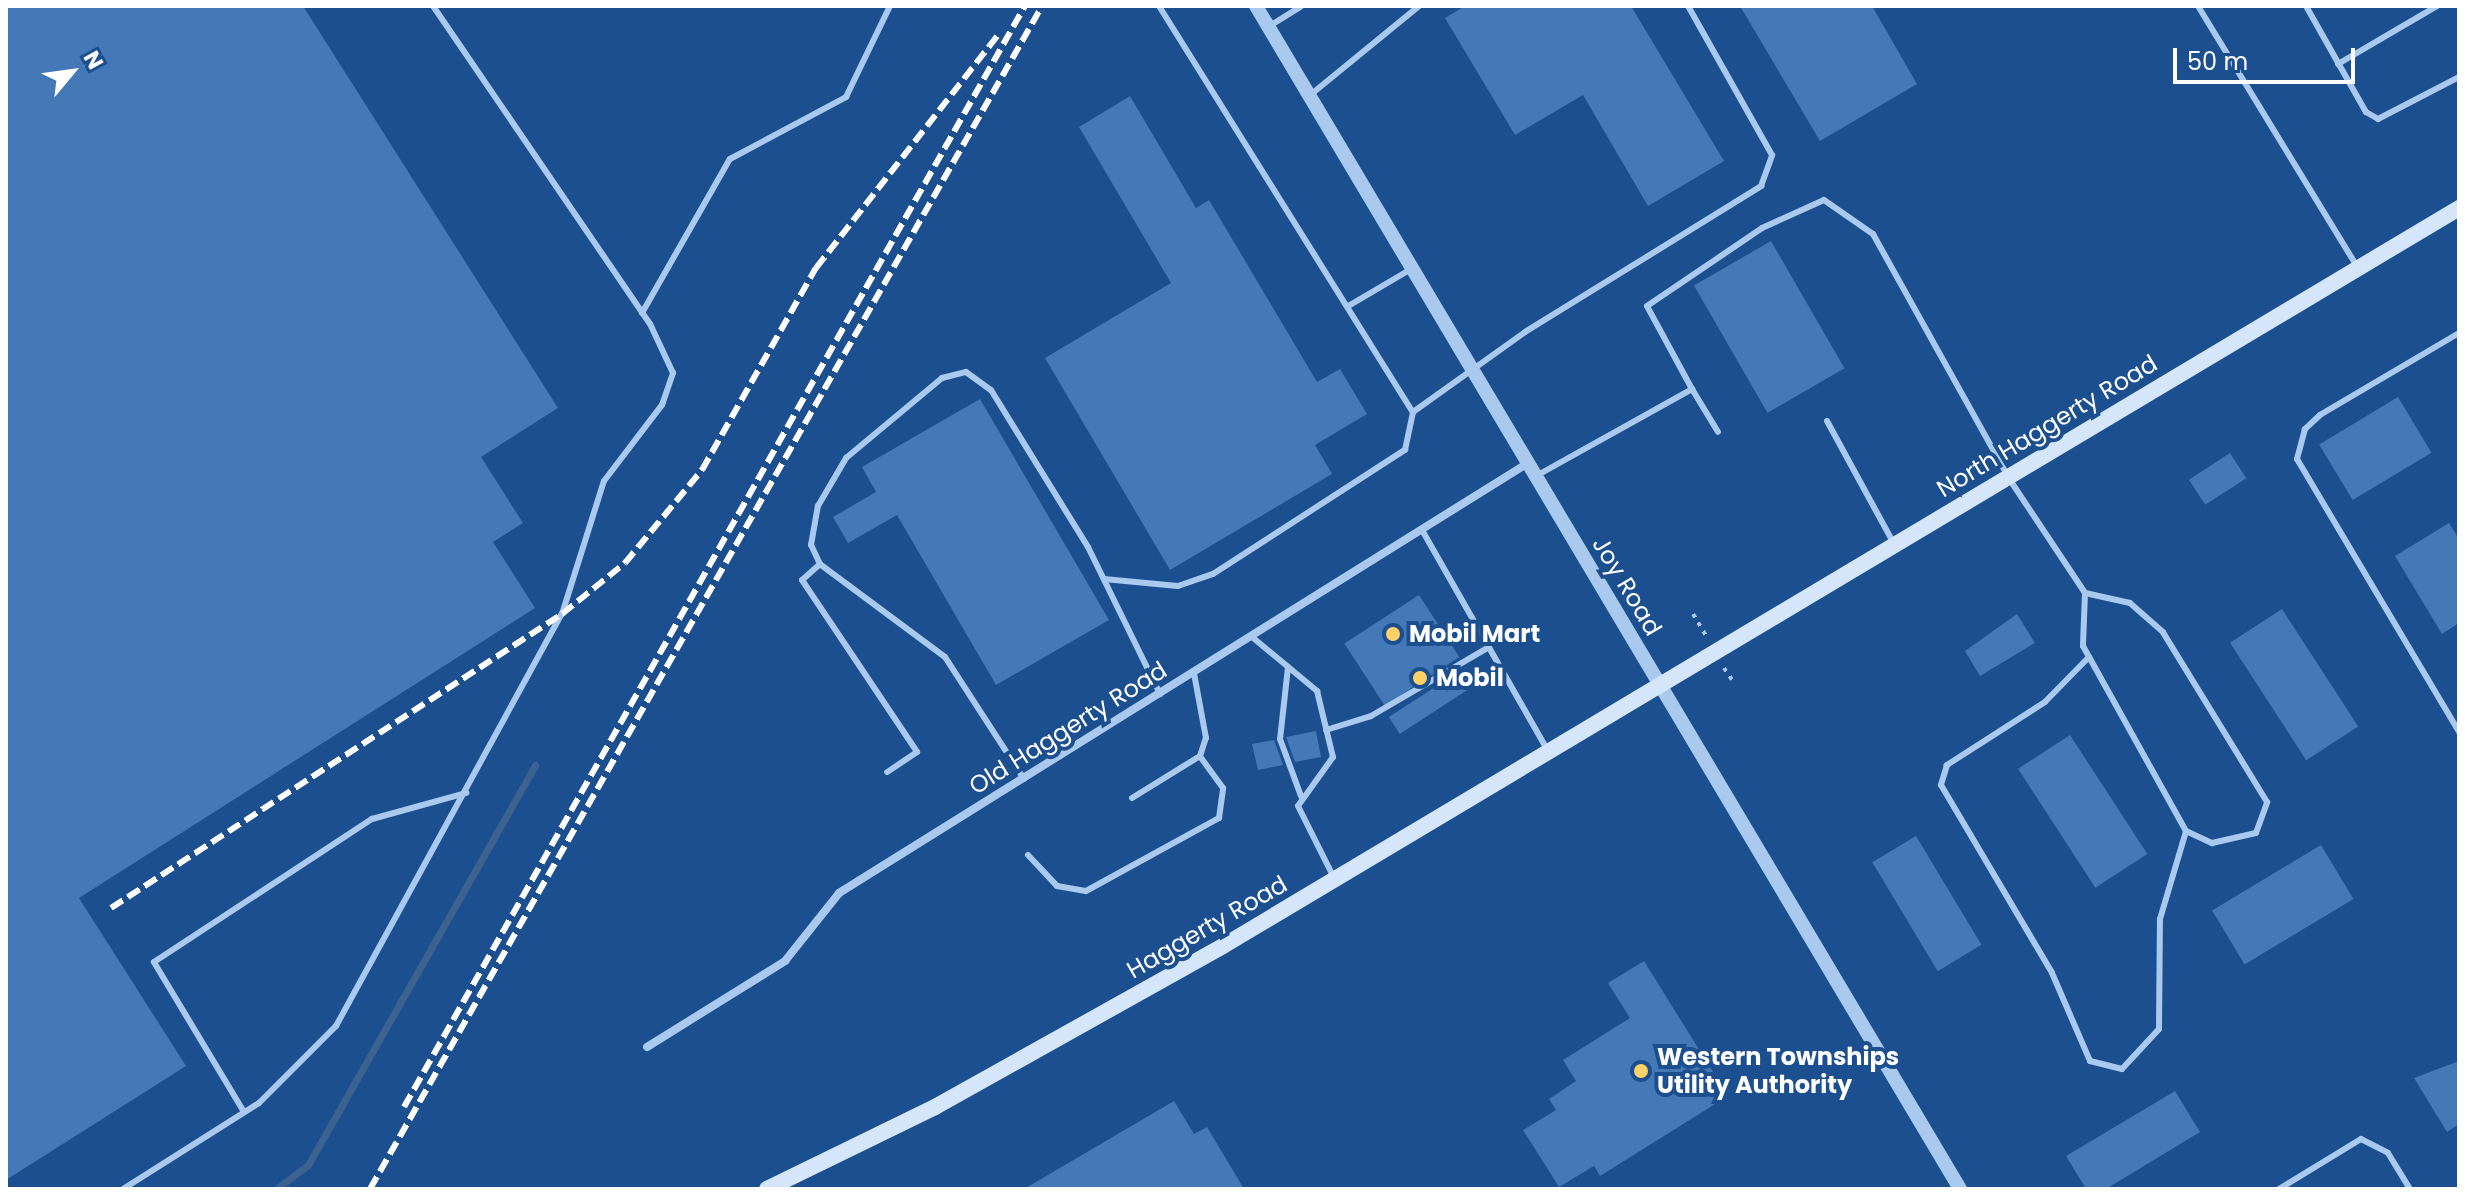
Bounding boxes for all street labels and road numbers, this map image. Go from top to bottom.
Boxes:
street label: North Haggerty Road [1932,349,2162,503]
street label: Joy Road [1586,531,1668,641]
street label: Old Haggerty Road [964,655,1172,801]
street label: Haggerty Road [1122,869,1292,985]

